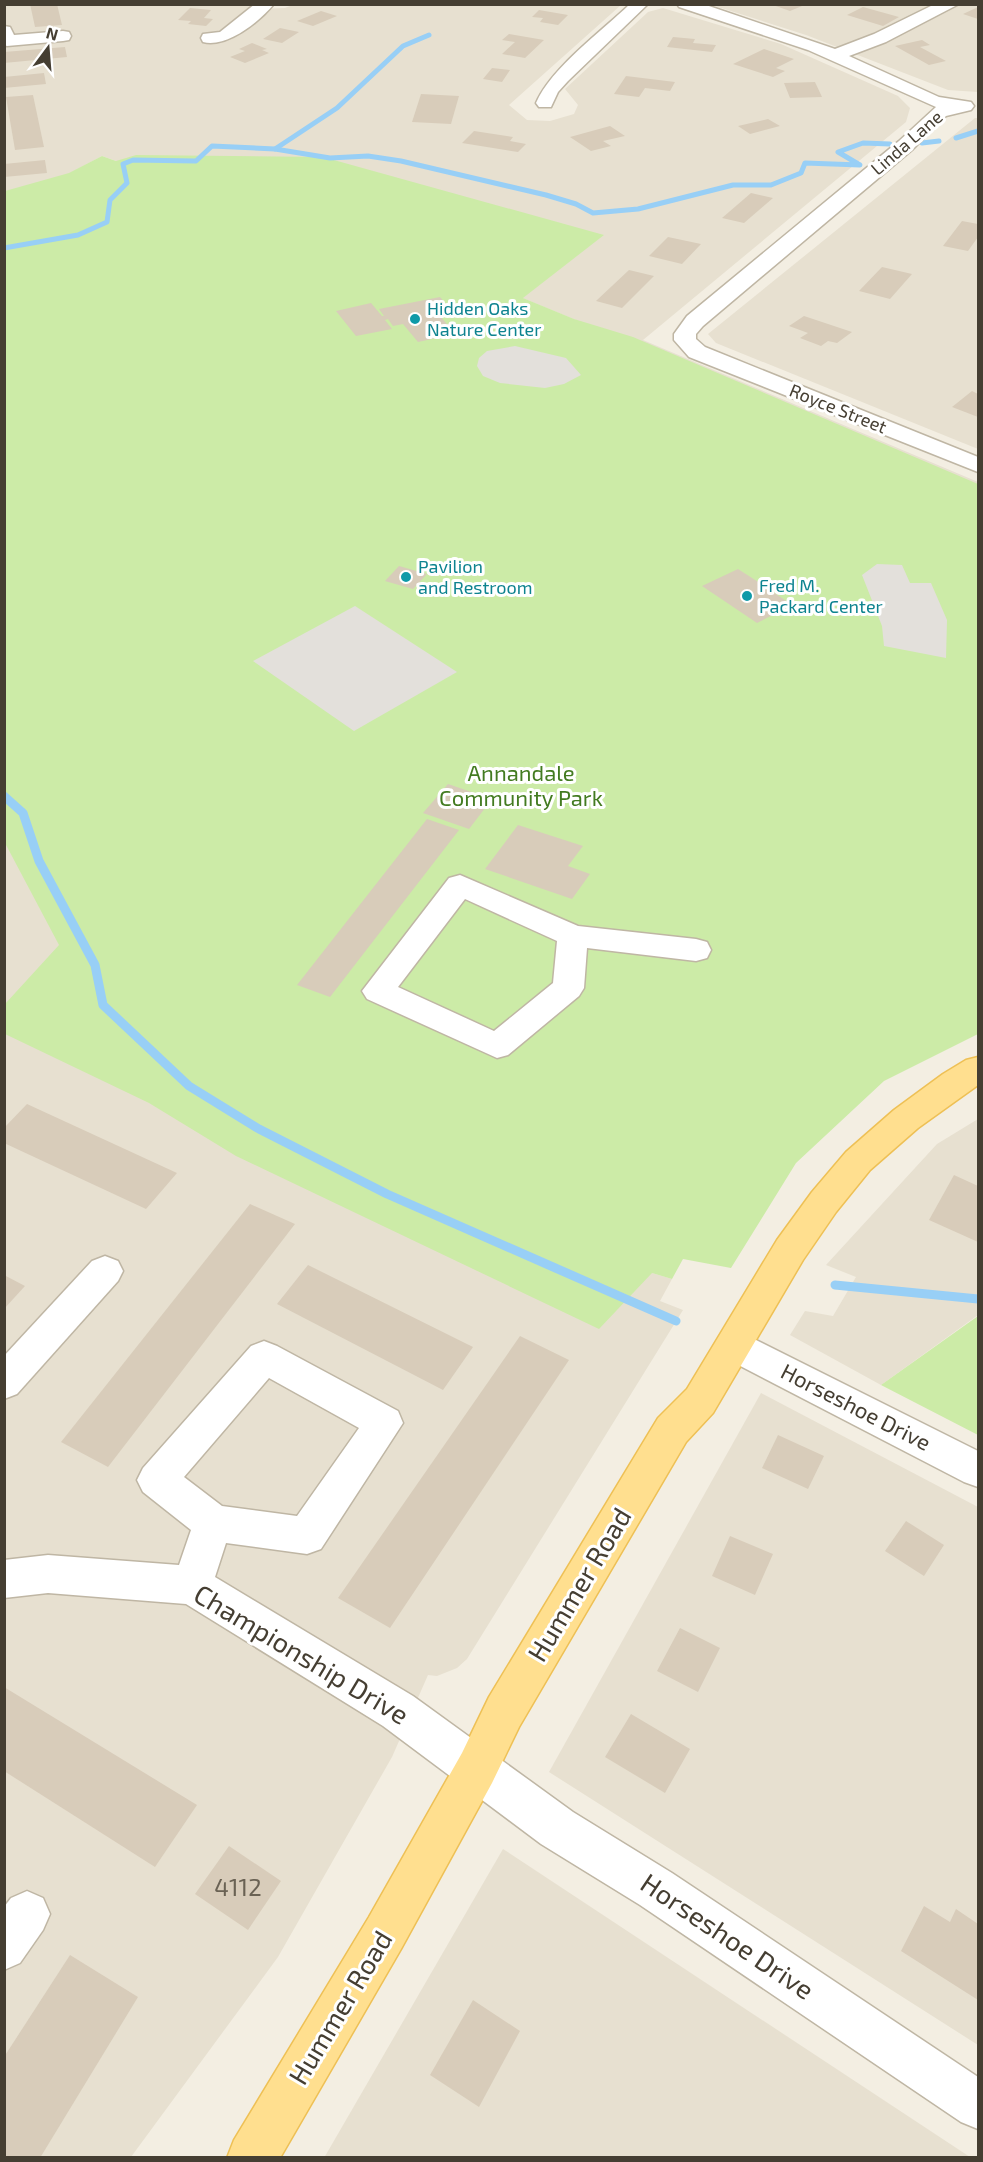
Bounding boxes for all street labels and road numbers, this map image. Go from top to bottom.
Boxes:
street label: Linda Lane [866,105,947,179]
street label: Royce Street [787,379,890,438]
street label: Horseshoe Drive [777,1357,936,1455]
street label: Hummer Road [520,1501,637,1667]
street label: Championship Drive [188,1577,415,1731]
street label: Horseshoe Drive [636,1866,821,2005]
street label: Hummer Road [281,1924,398,2090]

